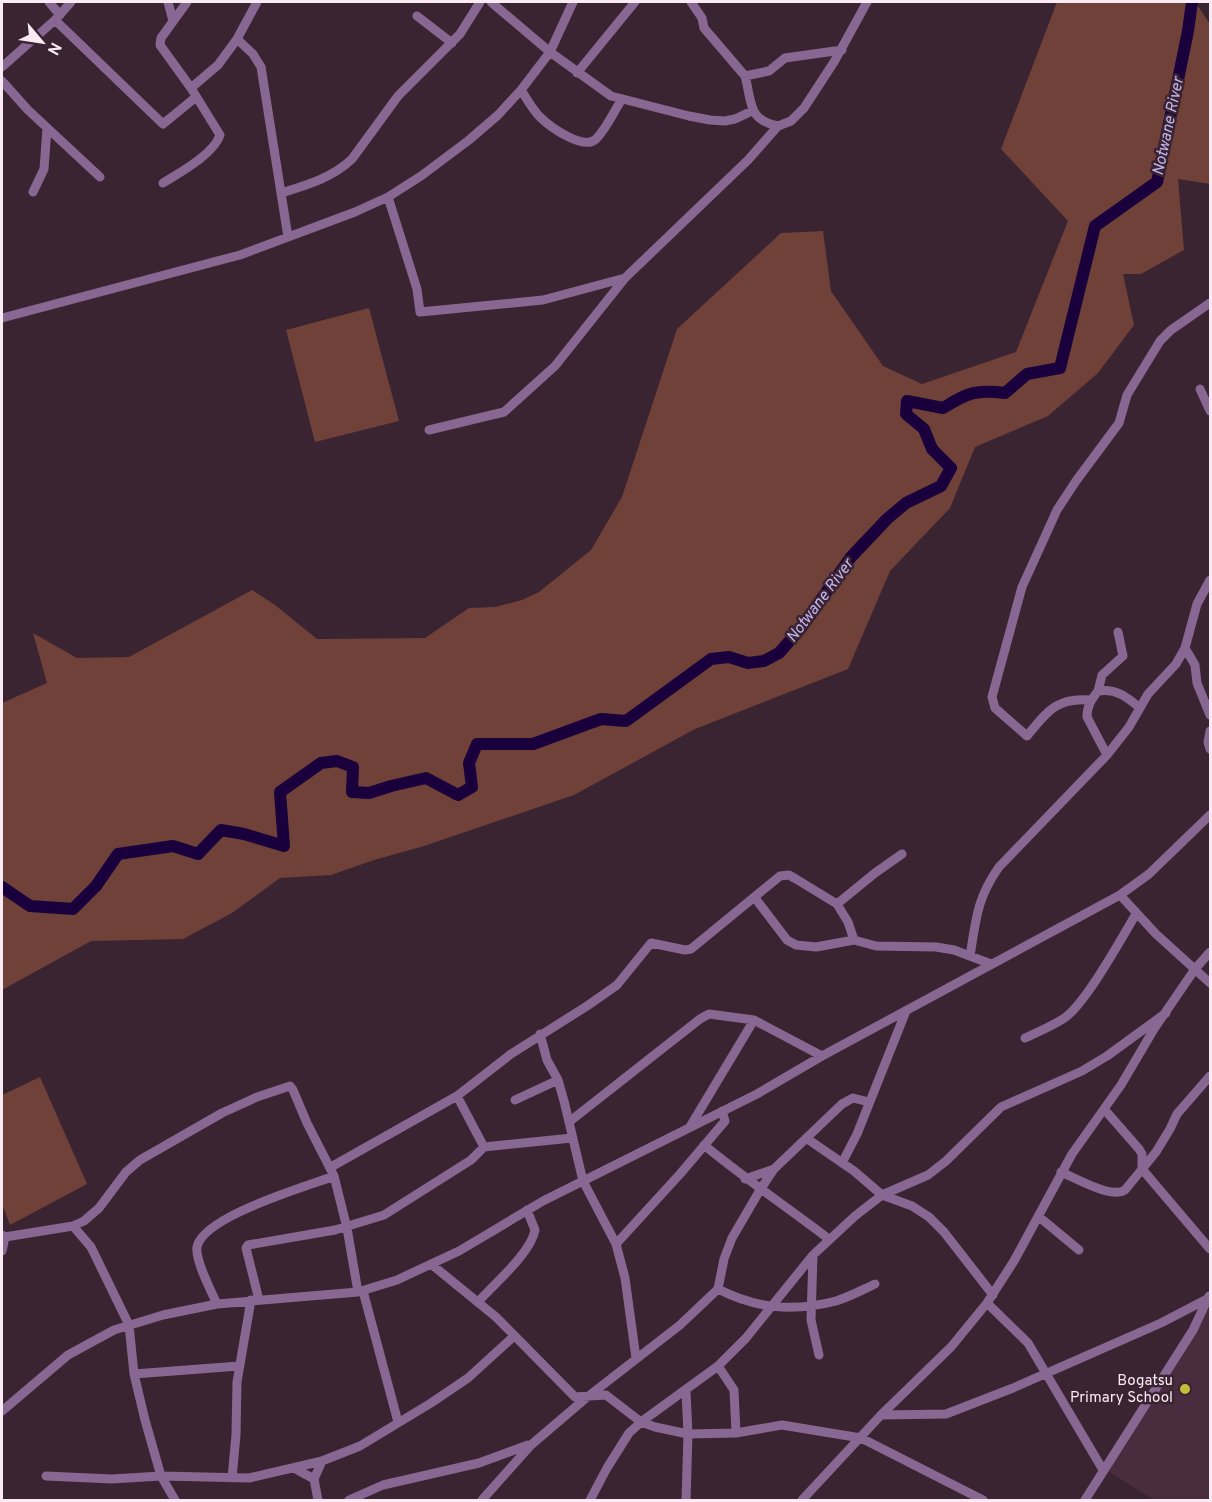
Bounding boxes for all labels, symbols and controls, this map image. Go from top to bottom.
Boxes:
north arrow [12,12,72,72]
text: N [42,38,65,58]
water label: Notwane River [1149,74,1190,177]
water label: Notwane River [782,554,860,647]
place label: Bogatsu Primary School [1070,1372,1173,1408]
marker: Bogatsu Primary School [1178,1382,1192,1396]

